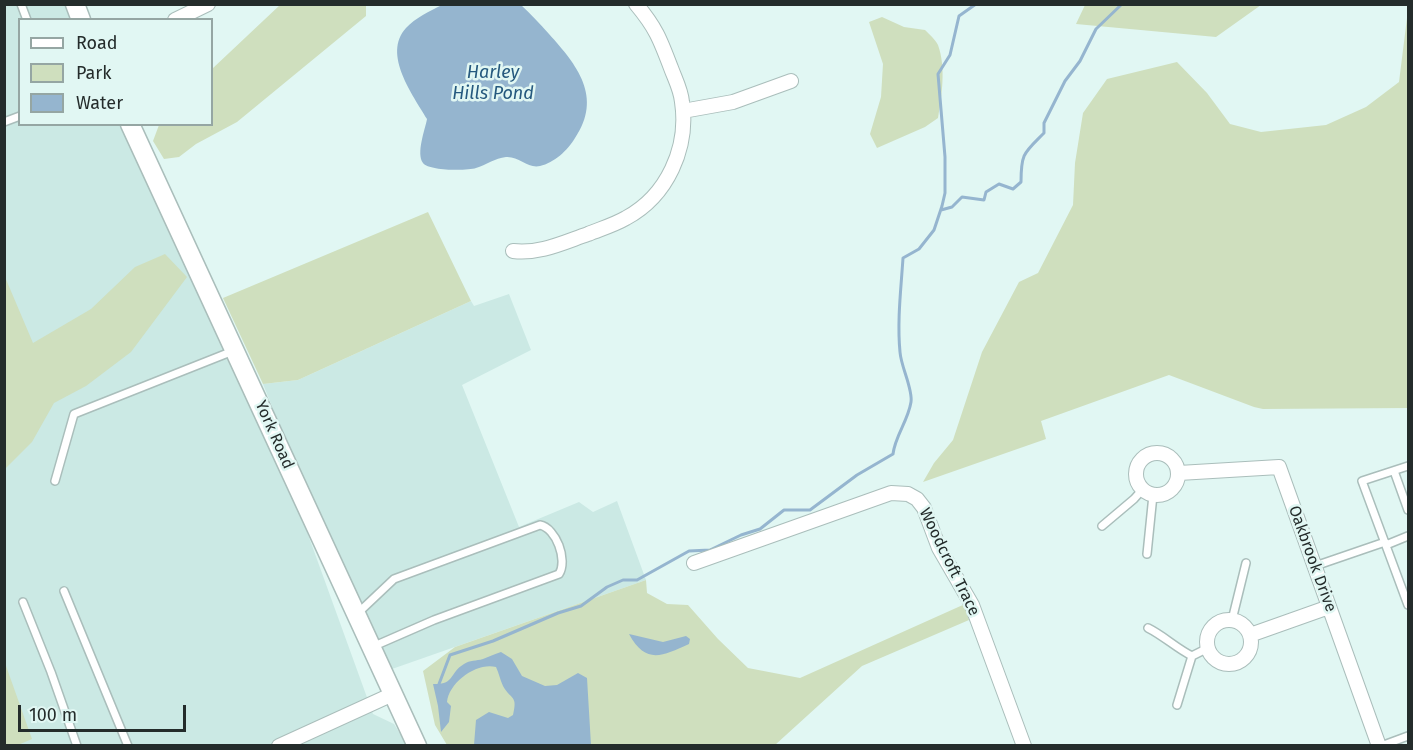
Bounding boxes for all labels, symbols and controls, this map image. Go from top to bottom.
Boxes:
legend [18,18,213,126]
text: Road [76,32,118,54]
text: Park [76,62,111,84]
water label: Harley Hills Pond [452,62,534,104]
text: Water [76,92,123,114]
street label: York Road [250,398,298,472]
street label: Oakbrook Drive [1284,503,1340,615]
street label: Woodcroft Trace [915,505,983,619]
scale bar [21,693,189,731]
text: 100 m [29,704,77,726]

